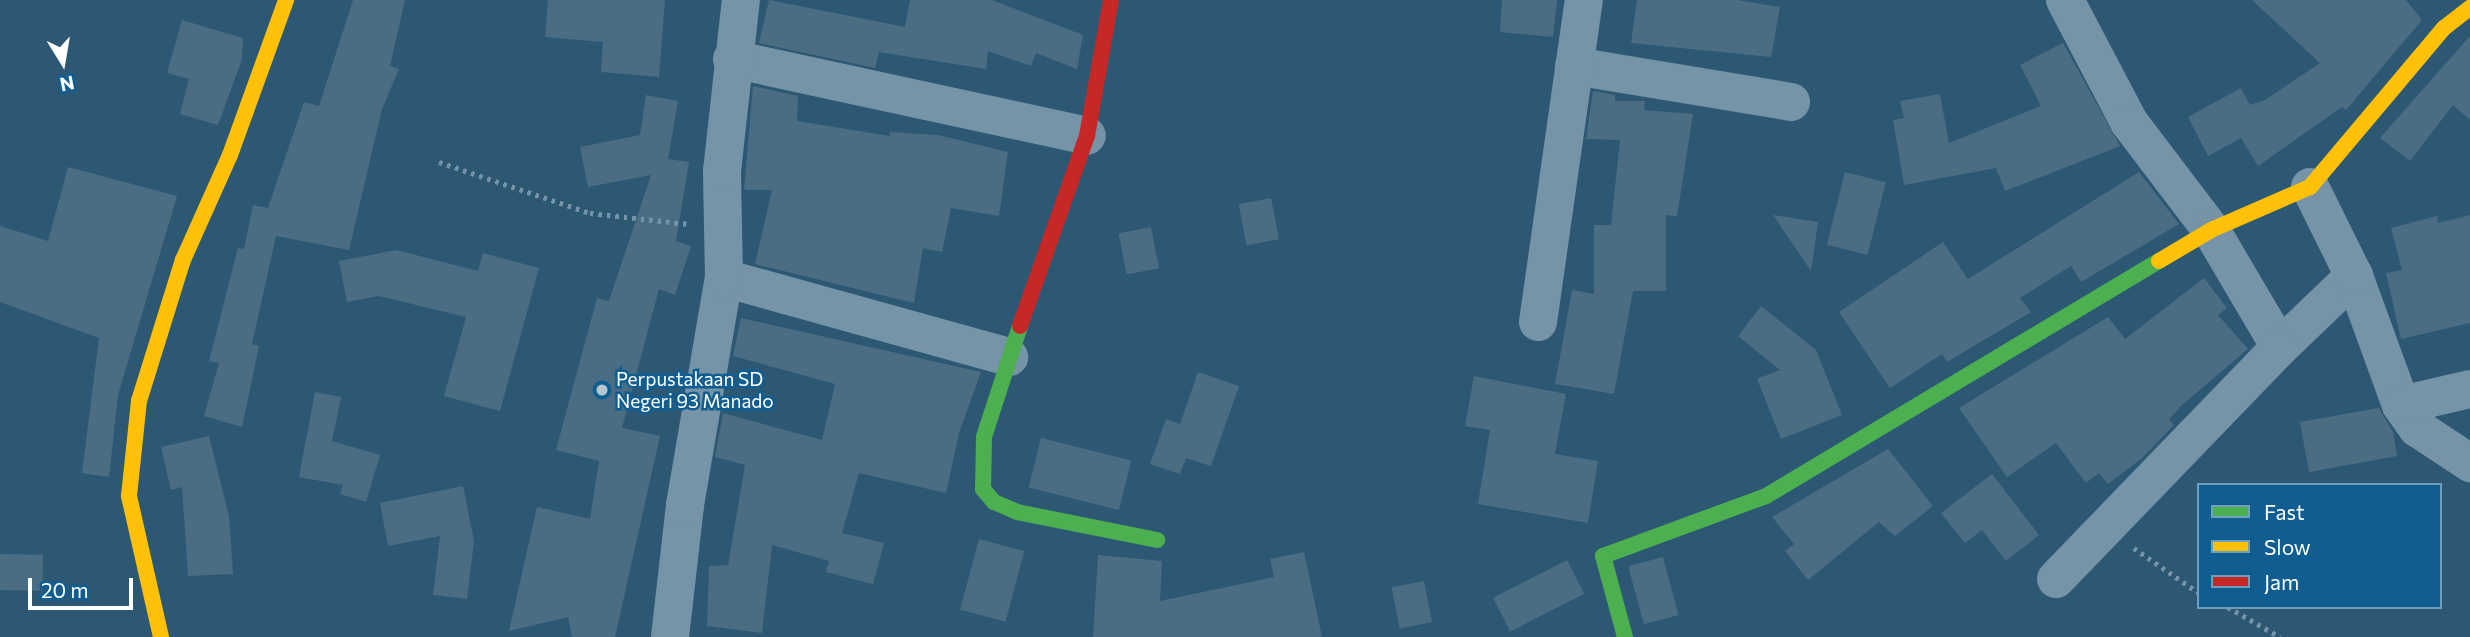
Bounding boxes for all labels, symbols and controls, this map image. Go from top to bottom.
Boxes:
north arrow [28,28,98,98]
text: N [58,71,76,97]
place label: Perpustakaan SD Negeri 93 Manado [616,368,774,412]
marker: Perpustakaan SD Negeri 93 Manado [594,382,610,398]
legend [2197,483,2442,609]
text: Fast [2264,499,2305,524]
text: Slow [2264,534,2311,559]
scale bar [32,564,136,608]
text: Jam [2264,569,2299,594]
text: 20 m [41,577,89,602]

